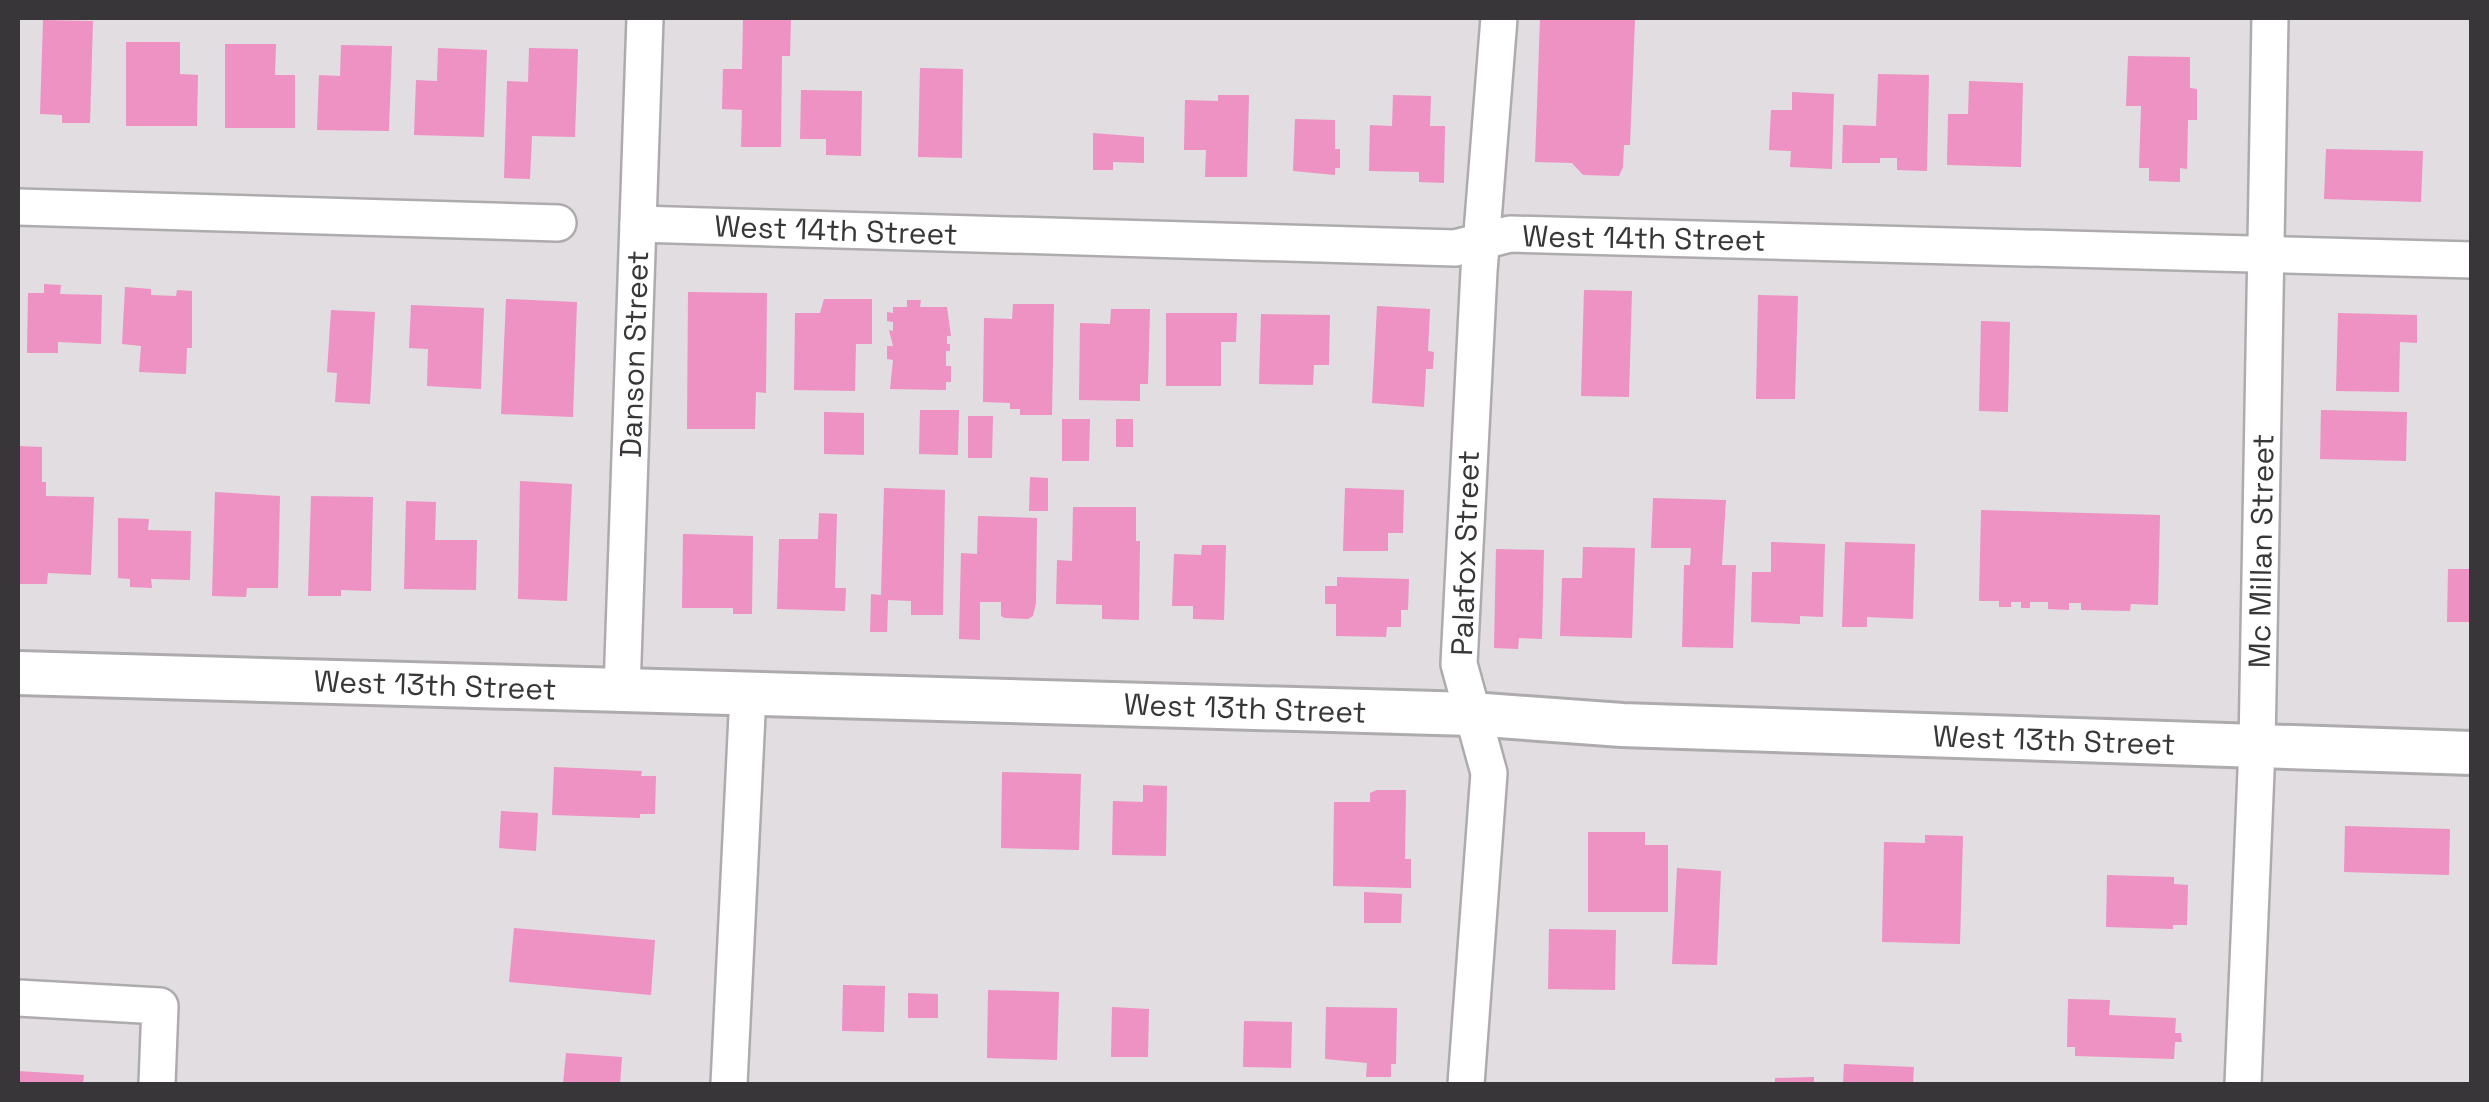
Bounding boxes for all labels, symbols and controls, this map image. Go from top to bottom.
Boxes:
street label: West 14th Street [714,206,958,254]
street label: West 14th Street [1522,216,1766,260]
street label: Danson Street [611,250,657,458]
street label: Mc Millan Street [2239,433,2283,669]
street label: Palafox Street [1442,449,1488,657]
street label: West 13th Street [313,661,557,709]
street label: West 13th Street [1123,684,1367,732]
street label: West 13th Street [1932,716,2176,764]

